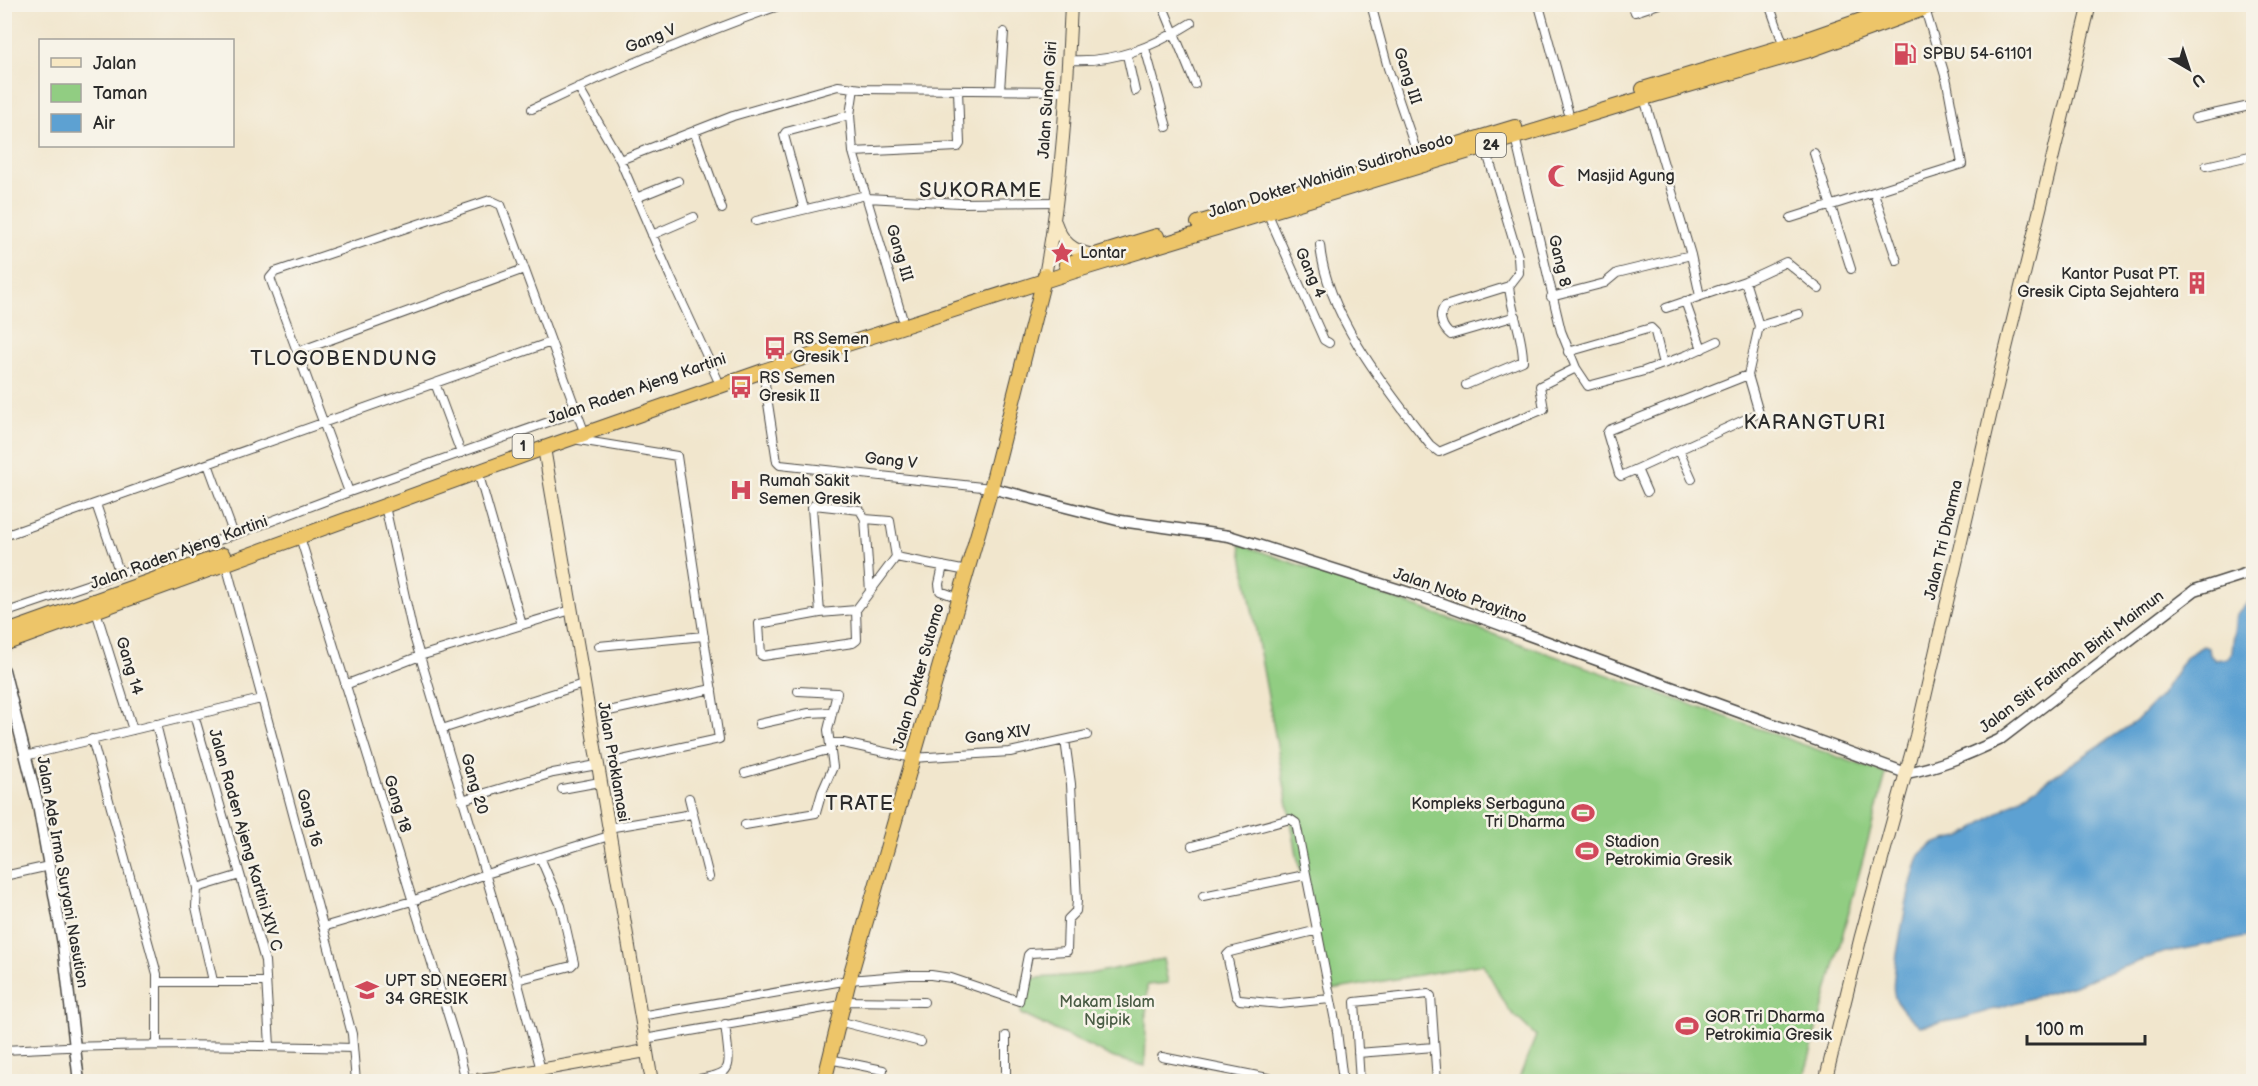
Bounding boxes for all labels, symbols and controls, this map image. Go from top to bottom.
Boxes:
street label: Gang V [623,20,679,58]
legend [39,39,234,147]
north arrow [2159,39,2219,99]
street label: Jalan Sunan Giri [1034,41,1062,159]
fuel station icon: SPBU 54-61101 [1892,41,1918,67]
street label: Gang III [1389,45,1425,107]
place label: SPBU 54-61101 [1923,45,2032,64]
text: Jalan [93,53,136,74]
text: U [2187,69,2208,90]
text: Taman [93,83,147,104]
text: Air [93,113,115,134]
street label: Jalan Dokter Wahidin Sudirohusodo [1206,130,1456,222]
road number: 24 [1476,133,1506,157]
mosque icon: Masjid Agung [1546,163,1572,189]
place label: Masjid Agung [1577,167,1675,186]
district label: SUKORAME [919,179,1043,203]
street label: Gang III [881,222,917,284]
street label: Gang 8 [1544,233,1574,289]
place icon: Lontar [1049,240,1075,266]
place label: Lontar [1080,244,1126,263]
street label: Gang 4 [1290,245,1330,301]
place label: Kantor Pusat PT. Gresik Cipta Sejahtera [2017,265,2179,302]
building icon: Kantor Pusat PT. Gresik Cipta Sejahtera [2184,270,2210,296]
place label: RS Semen Gresik I [793,330,869,367]
bus stop icon: RS Semen Gresik I [762,335,788,361]
district label: TLOGOBENDUNG [250,347,438,371]
street label: Jalan Raden Ajeng Kartini [545,349,729,429]
place label: RS Semen Gresik II [759,369,835,406]
bus stop icon: RS Semen Gresik II [728,374,754,400]
district label: KARANGTURI [1744,411,1886,435]
road number: 1 [512,434,534,458]
street label: Gang V [864,449,918,473]
place label: Rumah Sakit Semen Gresik [759,472,861,509]
hospital icon: Rumah Sakit Semen Gresik [728,477,754,503]
street label: Jalan Tri Dharma [1921,478,1967,602]
street label: Jalan Raden Ajeng Kartini [88,512,270,594]
street label: Jalan Noto Prayitno [1391,564,1529,628]
street label: Jalan Siti Fatimah Binti Maimun [1976,587,2168,737]
street label: Jalan Dokter Sutomo [889,601,949,751]
street label: Gang 14 [111,635,147,697]
street label: Jalan Proklamasi [593,700,633,824]
street label: Gang XIV [964,722,1032,748]
street label: Jalan Raden Ajeng Kartini XIV C [204,727,286,953]
street label: Gang 20 [456,751,492,817]
street label: Jalan Ade Irma Suryani Nasution [32,755,92,989]
street label: Gang 18 [379,773,415,835]
street label: Gang 16 [292,787,326,849]
district label: TRATE [825,792,895,816]
place label: Kompleks Serbaguna Tri Dharma [1411,795,1565,832]
sports icon: Kompleks Serbaguna Tri Dharma [1570,800,1596,826]
place label: Stadion Petrokimia Gresik [1605,833,1732,870]
sports icon: Stadion Petrokimia Gresik [1574,838,1600,864]
place label: UPT SD NEGERI 34 GRESIK [385,972,507,1009]
school or university icon: UPT SD NEGERI 34 GRESIK [354,977,380,1003]
park label: Makam Islam Ngipik [1059,993,1155,1030]
place label: GOR Tri Dharma Petrokimia Gresik [1705,1008,1832,1045]
scale bar [2027,1008,2146,1046]
sports icon: GOR Tri Dharma Petrokimia Gresik [1674,1013,1700,1039]
text: 100 m [2036,1019,2084,1040]

